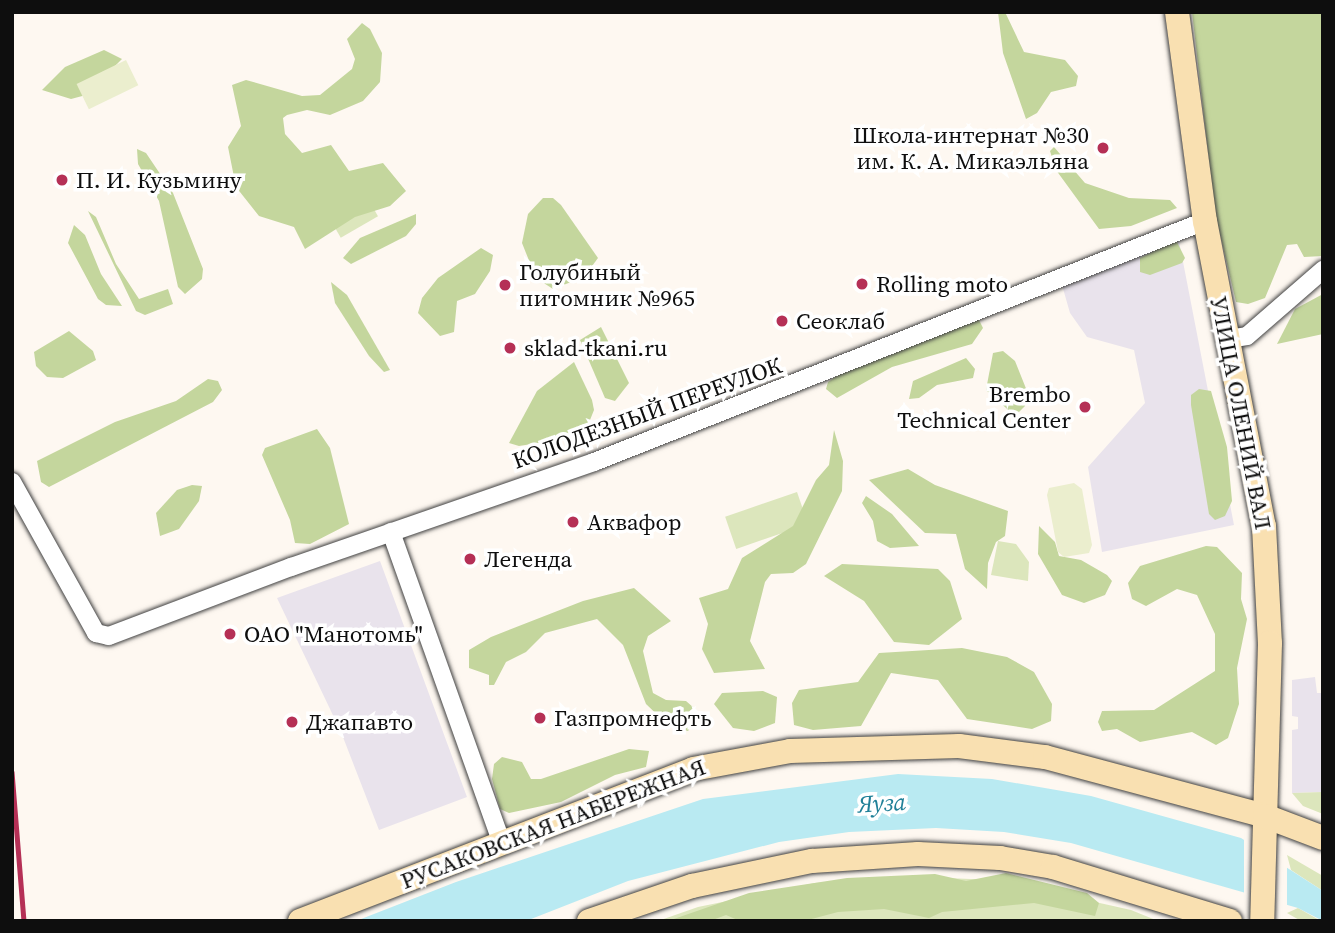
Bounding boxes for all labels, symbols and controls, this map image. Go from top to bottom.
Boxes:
place label: Школа-интернат №30 им. К. А. Микаэльяна [853,121,1089,175]
marker: Школа-интернат №30 им. К. А. Микаэльяна [1095,140,1111,156]
place label: П. И. Кузьмину [76,166,242,194]
marker: П. И. Кузьмину [54,172,70,188]
place label: Голубиный питомник №965 [519,258,695,312]
place label: Rolling moto [876,270,1008,298]
marker: Rolling moto [854,276,870,292]
marker: Голубиный питомник №965 [497,277,513,293]
street label: УЛИЦА ОЛЕНИЙ ВАЛ [1205,294,1277,532]
place label: Сеоклаб [796,307,885,335]
marker: Сеоклаб [774,313,790,329]
place label: sklad-tkani.ru [524,334,667,362]
marker: sklad-tkani.ru [502,340,518,356]
street label: КОЛОДЕЗНЫЙ ПЕРЕУЛОК [509,351,785,475]
place label: Brembo Technical Center [897,380,1071,434]
marker: Brembo Technical Center [1077,399,1093,415]
place label: Аквафор [587,508,681,536]
marker: Аквафор [565,514,581,530]
place label: Легенда [484,545,572,573]
marker: Легенда [462,551,478,567]
place label: ОАО "Манотомь" [244,620,423,648]
marker: ОАО "Манотомь" [222,626,238,642]
place label: Газпромнефть [554,704,712,732]
place label: Джапавто [306,708,413,736]
marker: Газпромнефть [532,710,548,726]
marker: Джапавто [284,714,300,730]
street label: РУСАКОВСКАЯ НАБЕРЕЖНАЯ [397,753,709,895]
water label: Яуза [857,787,907,819]

